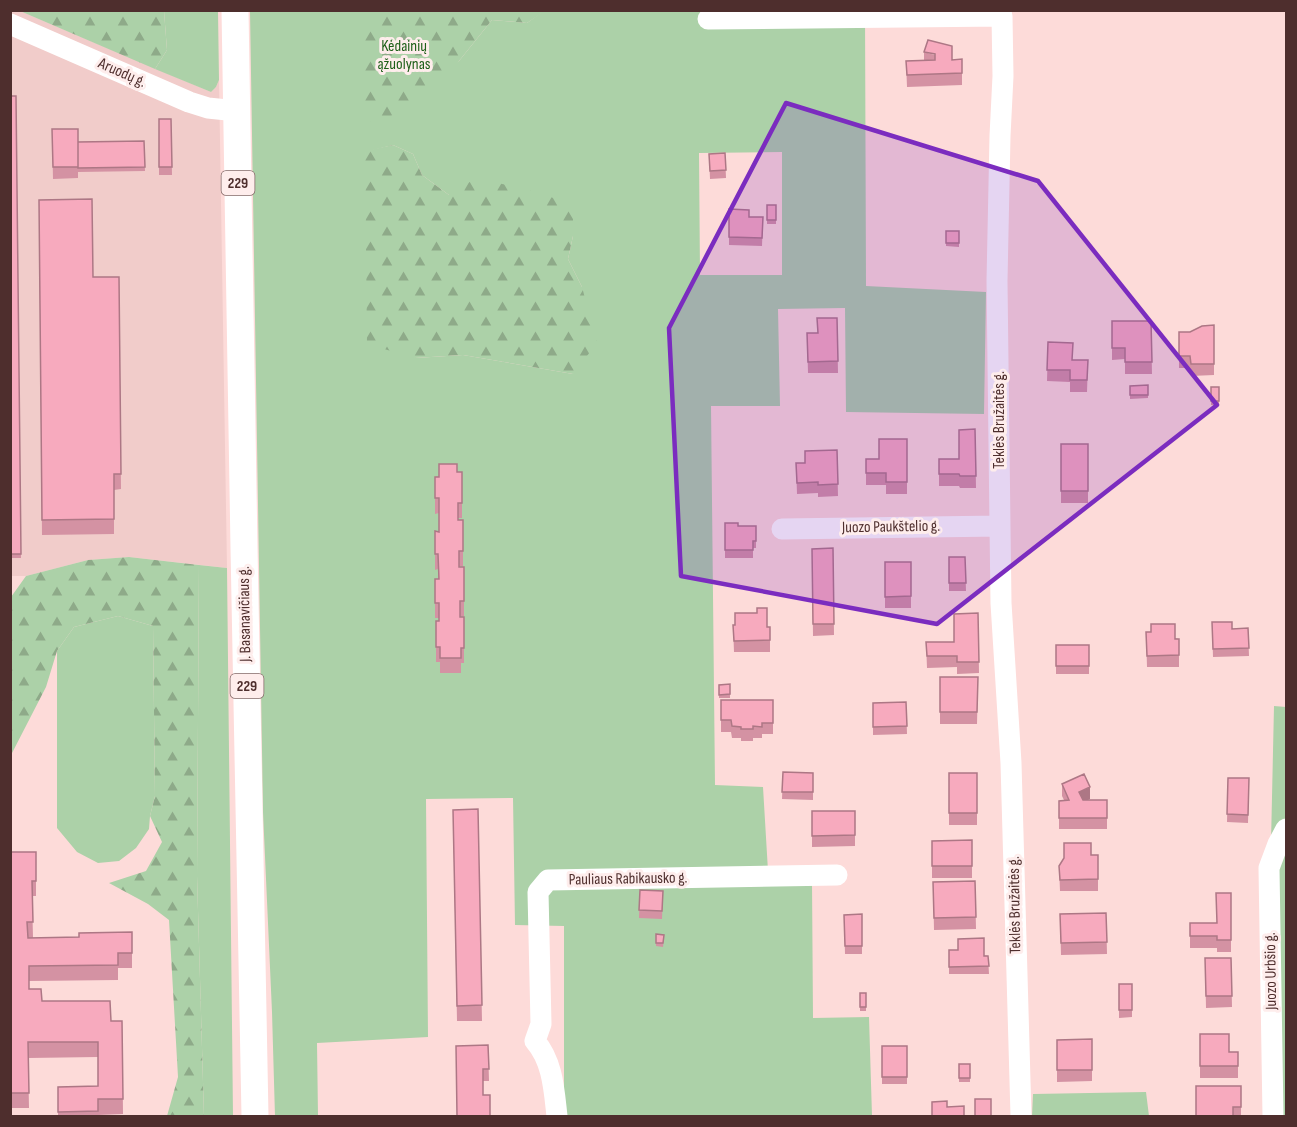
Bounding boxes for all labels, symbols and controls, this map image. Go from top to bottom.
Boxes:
park label: Kėdainių ąžuolynas [377,37,431,74]
street label: Aruodų g. [94,54,149,92]
road number: 229 [222,171,254,195]
street label: Teklės Bružaitės g. [990,371,1009,469]
street label: Juozo Paukštelio g. [841,517,940,537]
street label: J. Basanavičiaus g. [235,566,255,663]
road number: 229 [230,674,264,698]
street label: Teklės Bružaitės g. [1005,856,1025,954]
street label: Pauliaus Rabikausko g. [568,868,688,890]
street label: Juozo Urbšio g. [1261,932,1281,1011]

